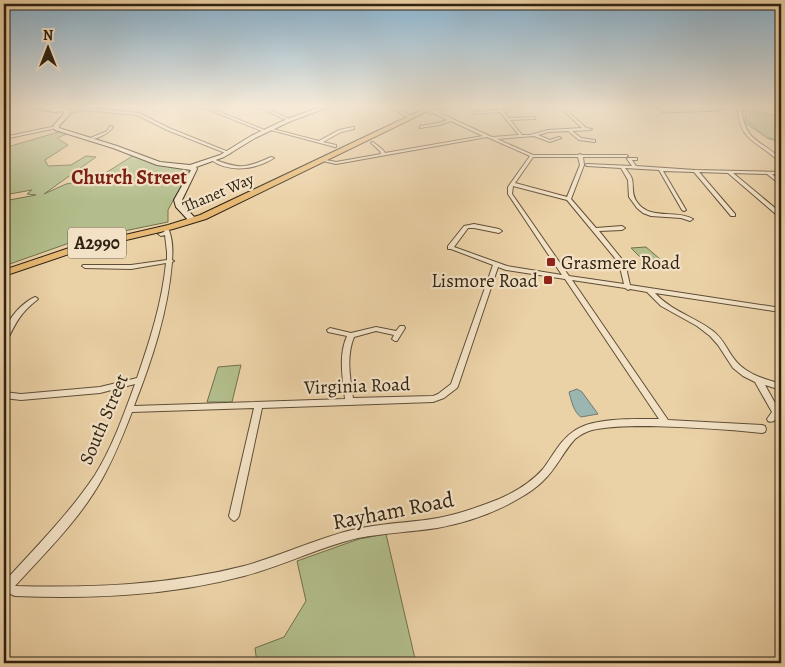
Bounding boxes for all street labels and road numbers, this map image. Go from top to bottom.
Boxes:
street label: Thanet Way [179,168,258,218]
road number: A2990 [68,228,126,258]
street label: South Street [73,370,135,469]
street label: Virginia Road [302,371,411,401]
street label: Rayham Road [330,484,457,537]

